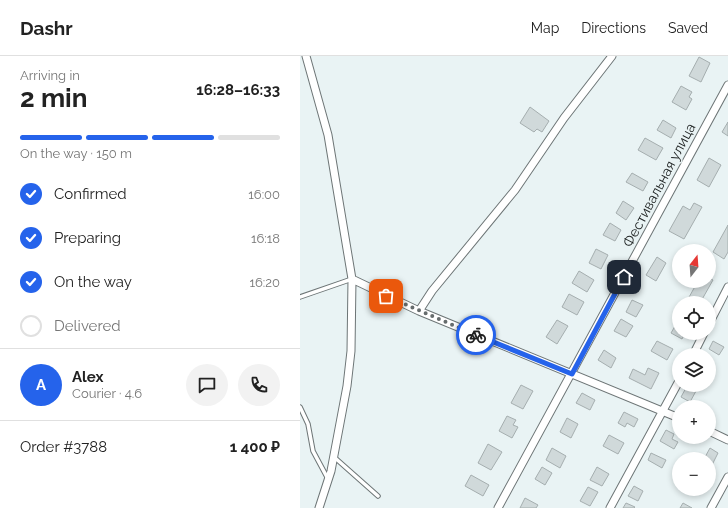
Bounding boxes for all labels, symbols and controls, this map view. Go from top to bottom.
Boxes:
text: Dashr [20,17,73,39]
text: Map [531,20,559,36]
text: Directions [581,20,646,36]
text: Saved [668,20,708,36]
text: Arriving in [20,68,80,83]
text: 16:28–16:33 [196,81,280,99]
text: 2 min [20,83,87,113]
street label: Фестивальная улица [620,120,698,250]
text: On the way · 150 m [20,146,132,161]
icon: check [20,183,42,205]
text: Confirmed [54,185,127,203]
text: 16:00 [248,187,280,202]
icon: check [20,227,42,249]
text: Preparing [54,229,121,247]
text: 16:18 [251,231,280,246]
north arrow [672,244,716,288]
map controls [672,244,716,496]
pin [607,260,641,294]
icon: home [613,266,635,288]
icon: check [20,271,42,293]
text: On the way [54,273,132,291]
text: 16:20 [249,275,280,290]
pin [369,279,403,313]
icon: bag [375,285,397,307]
button: locate [672,296,716,340]
courier [456,315,496,355]
text: Delivered [54,317,121,335]
icon: bike [465,324,487,346]
button: layers [672,348,716,392]
button: chat [186,364,228,406]
button: phone [238,364,280,406]
text: Alex [72,368,103,386]
text: A [36,376,46,394]
text: Courier · 4.6 [72,386,142,401]
button: + [672,400,716,444]
text: Order #3788 [20,438,107,456]
text: 1 400 ₽ [230,438,280,456]
button: − [672,452,716,496]

